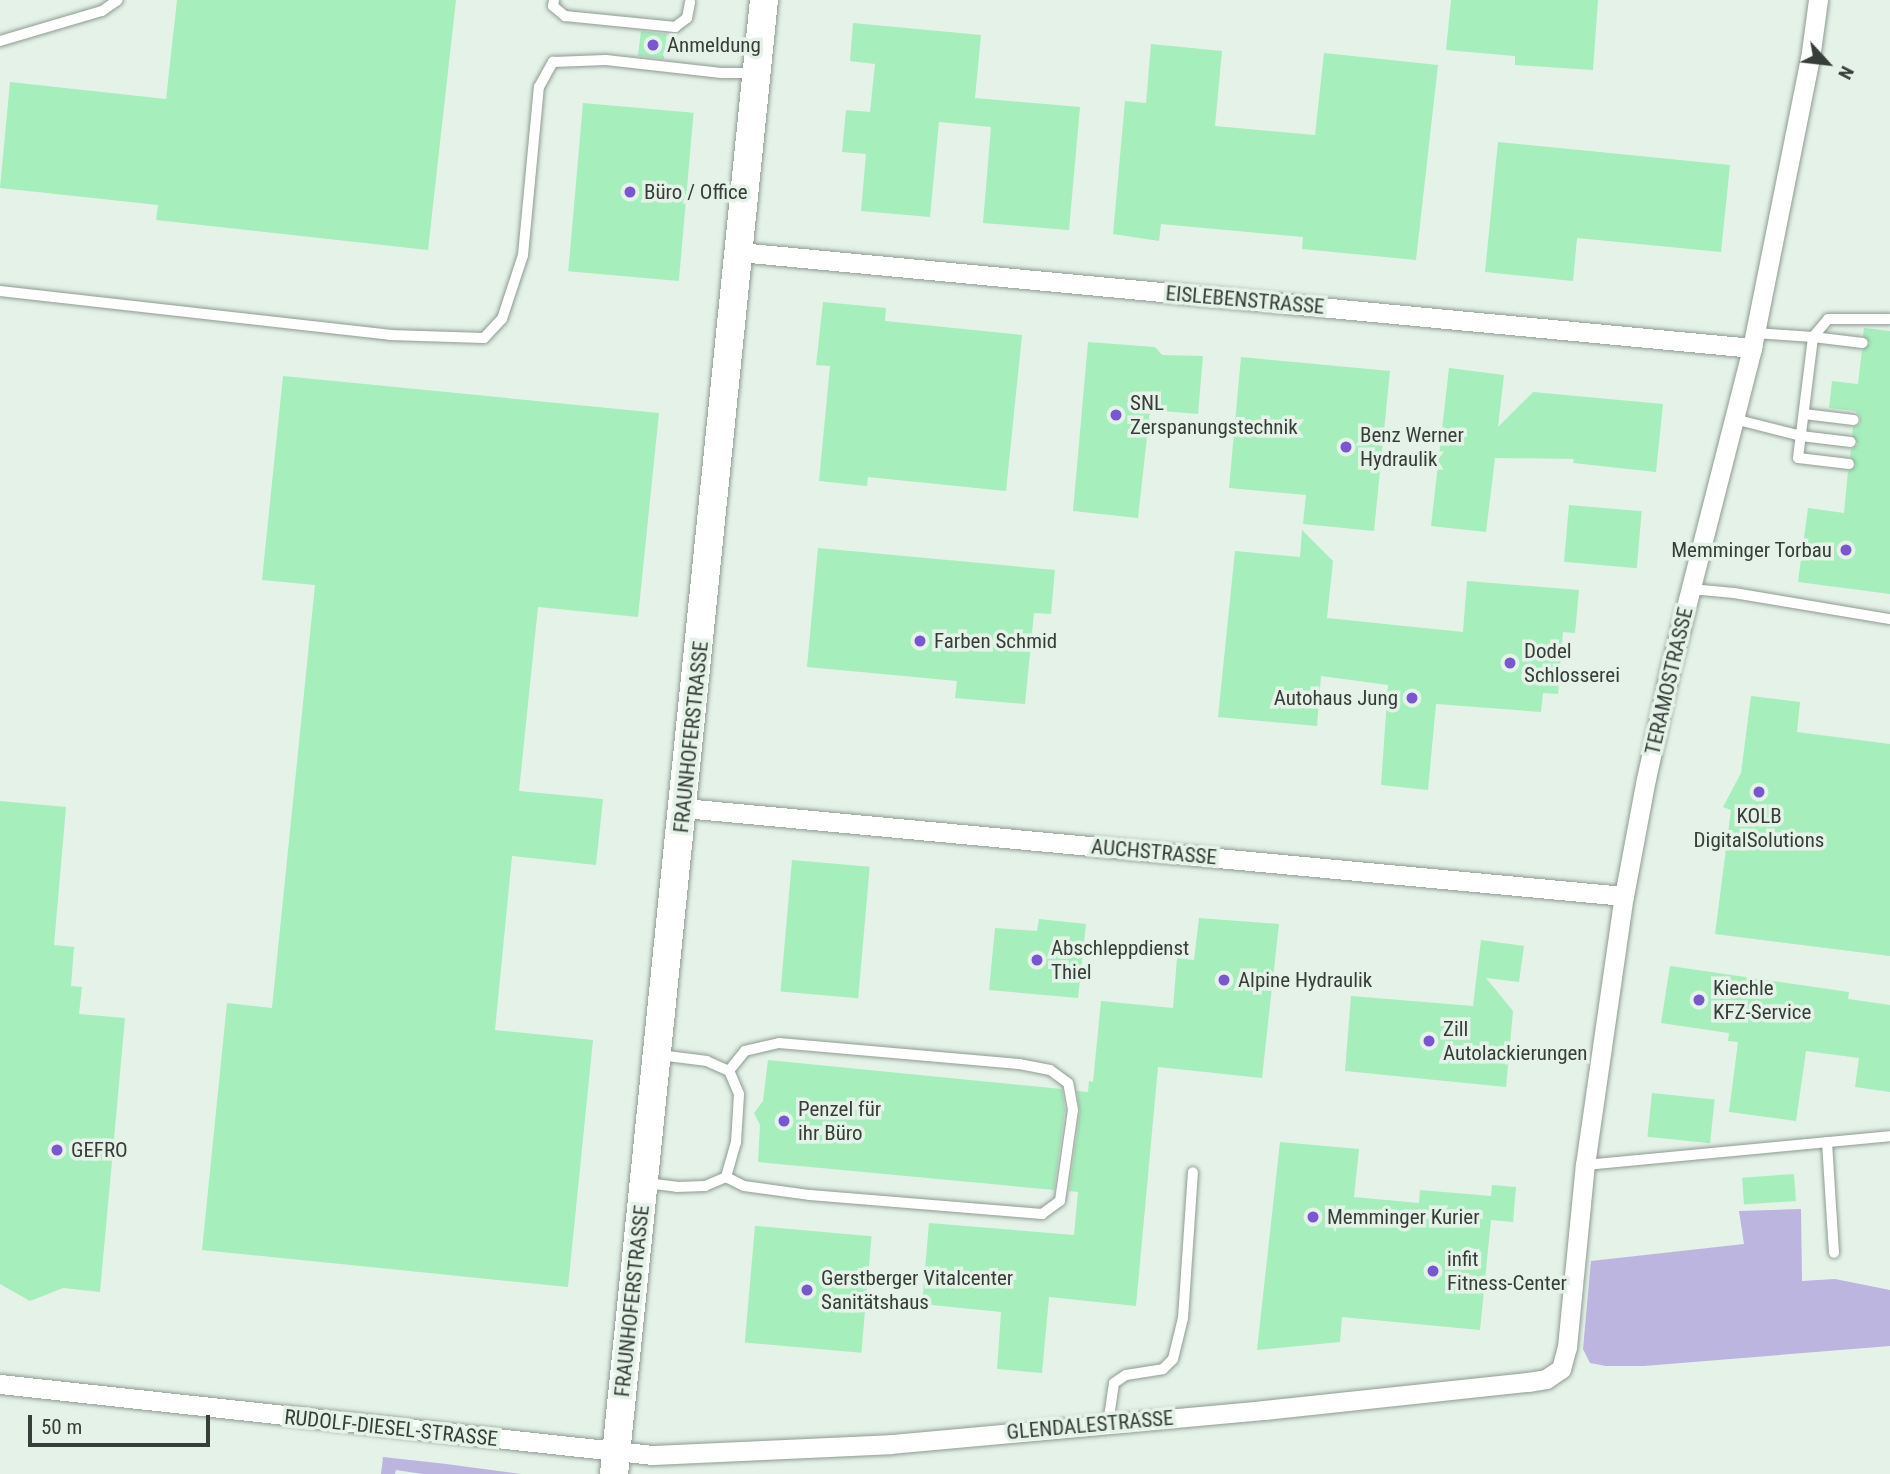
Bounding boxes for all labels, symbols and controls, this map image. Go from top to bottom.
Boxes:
north arrow [1792,28,1862,98]
place label: Anmeldung [667,32,761,58]
marker: Anmeldung [645,37,661,53]
text: N [1833,62,1859,83]
place label: Büro / Office [644,179,748,205]
marker: Büro / Office [622,184,638,200]
street label: EISLEBENSTRASSE [1165,281,1325,319]
place label: SNL Zerspanungstechnik [1130,390,1298,440]
marker: SNL Zerspanungstechnik [1108,407,1124,423]
place label: Benz Werner Hydraulik [1360,422,1464,472]
marker: Benz Werner Hydraulik [1338,439,1354,455]
place label: Memminger Torbau [1671,537,1832,563]
marker: Memminger Torbau [1838,542,1854,558]
street label: TERAMOSTRASSE [1640,605,1698,757]
place label: Farben Schmid [934,628,1057,654]
marker: Farben Schmid [912,633,928,649]
place label: Dodel Schlosserei [1524,638,1620,688]
street label: FRAUNHOFERSTRASSE [668,640,714,834]
marker: Dodel Schlosserei [1502,655,1518,671]
place label: Autohaus Jung [1274,685,1398,711]
marker: Autohaus Jung [1404,690,1420,706]
marker: KOLB DigitalSolutions [1751,784,1767,800]
place label: KOLB DigitalSolutions [1694,803,1824,853]
street label: AUCHSTRASSE [1090,834,1218,870]
place label: Abschleppdienst Thiel [1051,935,1189,985]
marker: Abschleppdienst Thiel [1029,952,1045,968]
place label: Alpine Hydraulik [1238,967,1372,993]
marker: Alpine Hydraulik [1216,972,1232,988]
place label: Kiechle KFZ-Service [1713,975,1811,1025]
marker: Kiechle KFZ-Service [1691,992,1707,1008]
place label: Zill Autolackierungen [1443,1016,1587,1066]
marker: Zill Autolackierungen [1421,1033,1437,1049]
place label: Penzel für ihr Büro [798,1096,881,1146]
marker: Penzel für ihr Büro [776,1113,792,1129]
place label: GEFRO [71,1137,128,1163]
marker: GEFRO [49,1142,65,1158]
street label: FRAUNHOFERSTRASSE [609,1204,655,1398]
place label: Memminger Kurier [1327,1204,1480,1230]
marker: Memminger Kurier [1305,1209,1321,1225]
place label: infit Fitness-Center [1447,1246,1567,1296]
marker: infit Fitness-Center [1425,1263,1441,1279]
place label: Gerstberger Vitalcenter Sanitätshaus [821,1265,1013,1315]
marker: Gerstberger Vitalcenter Sanitätshaus [799,1282,815,1298]
scale bar [32,1400,214,1444]
street label: RUDOLF-DIESEL-STRASSE [283,1404,499,1452]
street label: GLENDALESTRASSE [1005,1405,1175,1445]
text: 50 m [41,1415,82,1439]

